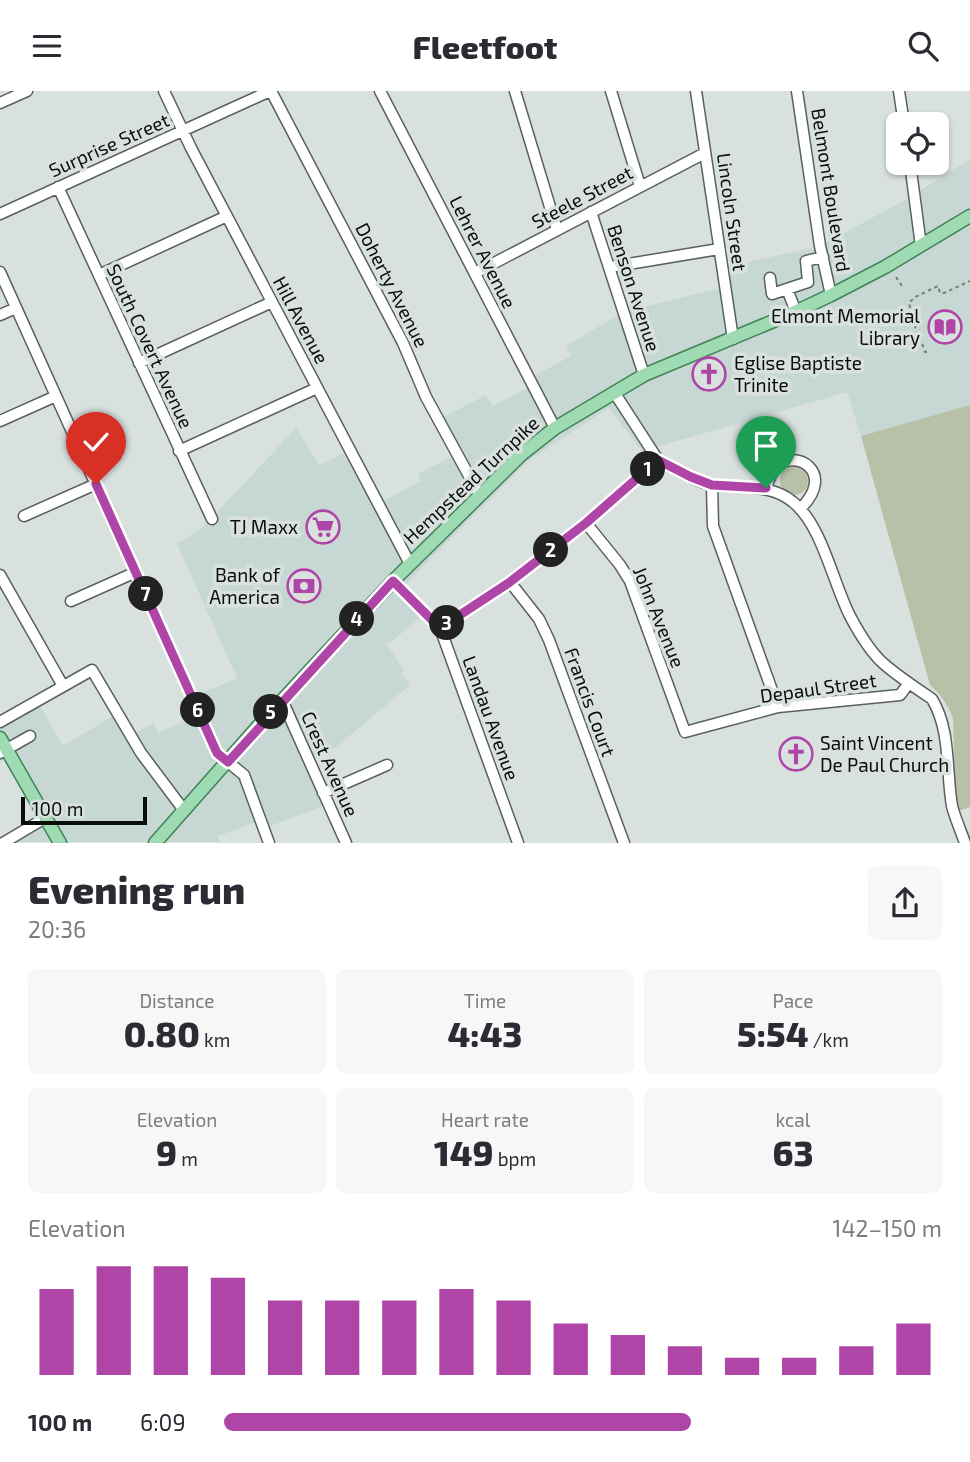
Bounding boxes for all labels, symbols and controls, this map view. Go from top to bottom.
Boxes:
icon: menu [28,27,66,65]
text: Fleetfoot [413,27,557,65]
icon: search [904,27,942,65]
street label: Belmont Boulevard [807,106,856,273]
street label: Surprise Street [45,108,173,181]
map controls [886,112,949,175]
button: locate [886,112,949,175]
street label: Lincoln Street [713,151,752,273]
street label: Steele Street [527,160,636,233]
street label: Lehrer Avenue [445,192,522,312]
street label: Doherty Avenue [351,219,434,351]
street label: Benson Avenue [603,222,666,354]
street label: South Covert Avenue [102,260,199,432]
street label: Hill Avenue [269,272,334,367]
place label: Elmont Memorial Library [771,304,920,349]
library icon: Elmont Memorial Library [926,308,964,346]
place label: Eglise Baptiste Trinite [734,351,862,396]
church icon: Eglise Baptiste Trinite [690,355,728,393]
street label: Hempstead Turnpike [398,411,543,548]
pin [66,412,126,484]
pin [736,416,796,488]
icon: check [77,423,115,461]
icon: arrive [747,427,785,465]
pin: 1 [630,451,666,487]
text: 1 [643,457,652,480]
supermarket icon: TJ Maxx [304,508,342,546]
place label: TJ Maxx [230,515,298,538]
pin: 2 [534,533,568,567]
text: 2 [545,538,556,561]
place label: Bank of America [209,563,281,608]
street label: John Avenue [629,563,690,671]
bank icon: Bank of America [285,567,323,605]
pin: 7 [128,577,164,611]
text: 7 [140,582,151,605]
pin: 4 [340,601,374,637]
pin: 3 [430,605,464,641]
text: 4 [350,607,363,630]
text: 3 [441,611,452,634]
street label: Francis Court [560,644,621,759]
street label: Landau Avenue [458,652,525,783]
street label: Depaul Street [758,668,878,707]
pin: 6 [180,693,216,727]
pin: 5 [254,695,288,729]
text: 6 [192,698,203,721]
text: 5 [265,700,276,723]
street label: Crest Avenue [297,708,364,820]
place label: Saint Vincent De Paul Church [820,731,949,776]
church icon: Saint Vincent De Paul Church [777,735,815,773]
scale bar [21,793,147,825]
text: 100 m [32,797,83,820]
text: Evening run [28,866,245,912]
button: share [868,866,942,940]
text: 20:36 [28,915,86,943]
text: Distance [139,989,215,1012]
text: Time [464,989,506,1012]
text: Pace [773,989,813,1012]
text: 0.80 [124,1012,200,1054]
text: 4:43 [448,1012,522,1054]
text: 5:54 [737,1012,808,1054]
text: km [200,1028,230,1051]
text: /km [808,1028,849,1051]
text: Elevation [137,1108,217,1131]
text: Heart rate [441,1108,529,1131]
text: kcal [776,1108,810,1131]
text: 9 [156,1131,177,1173]
text: 149 [434,1131,493,1173]
text: 63 [772,1131,814,1173]
text: m [177,1147,198,1170]
text: bpm [493,1147,536,1170]
text: Elevation [28,1214,126,1242]
text: 142–150 m [832,1214,942,1242]
text: 100 m [28,1408,92,1436]
text: 6:09 [140,1408,186,1436]

